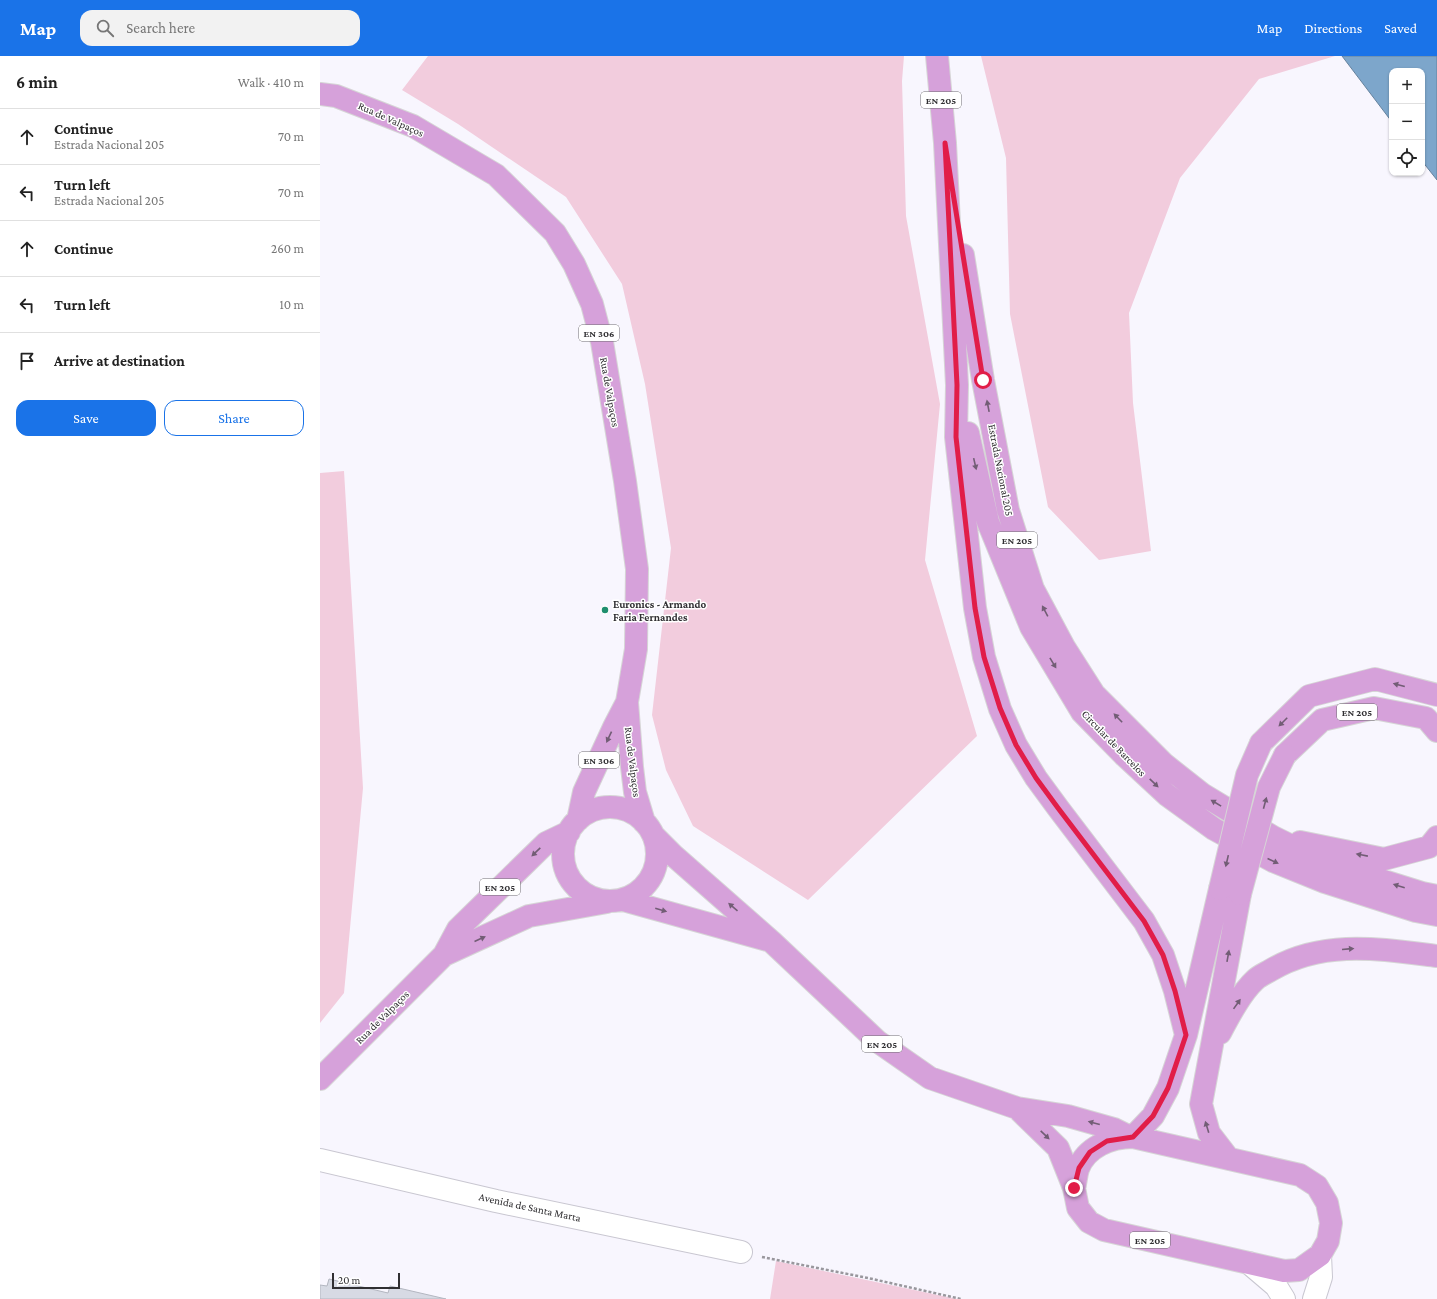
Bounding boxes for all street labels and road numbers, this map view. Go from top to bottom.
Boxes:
road number: EN 205 [921,92,961,108]
street label: Rua de Valpaços [356,99,426,140]
road number: EN 306 [579,325,619,341]
street label: Rua de Valpaços [597,356,622,428]
street label: Estrada Nacional 205 [986,423,1016,517]
road number: EN 205 [997,532,1037,548]
road number: EN 205 [1337,704,1377,720]
street label: Circular de Barcelos [1080,708,1148,778]
street label: Rua de Valpaços [622,726,643,798]
road number: EN 306 [579,752,619,768]
road number: EN 205 [480,879,520,895]
street label: Rua de Valpaços [353,988,412,1047]
road number: EN 205 [862,1036,902,1052]
street label: Avenida de Santa Marta [478,1190,582,1224]
road number: EN 205 [1130,1232,1170,1248]

